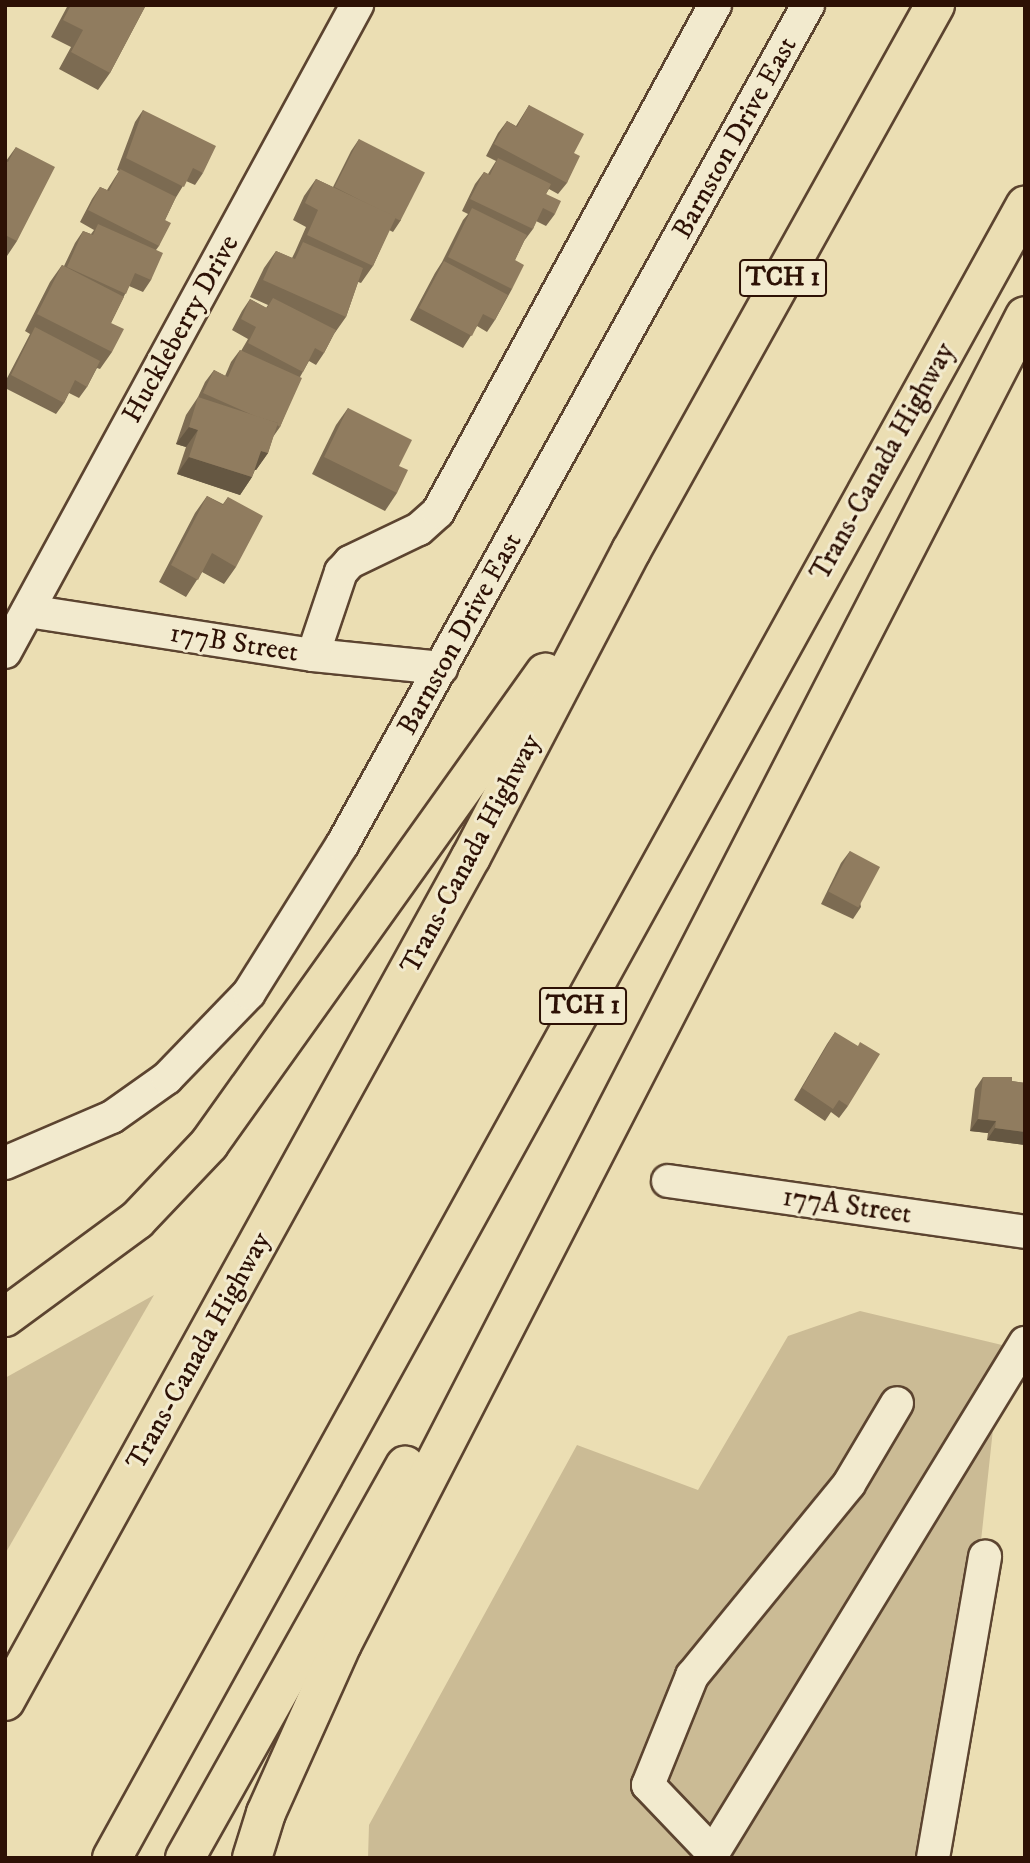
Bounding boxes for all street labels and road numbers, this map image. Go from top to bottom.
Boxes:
street label: Barnston Drive East [666,31,804,245]
street label: Huckleberry Drive [115,229,247,429]
road number: TCH 1 [738,256,828,300]
street label: Trans-Canada Highway [804,337,962,587]
street label: Barnston Drive East [391,527,529,741]
street label: 177B Street [167,616,301,670]
street label: Trans-Canada Highway [394,728,548,980]
road number: TCH 1 [538,984,628,1028]
street label: 177A Street [780,1180,914,1232]
street label: Trans-Canada Highway [120,1226,278,1476]

